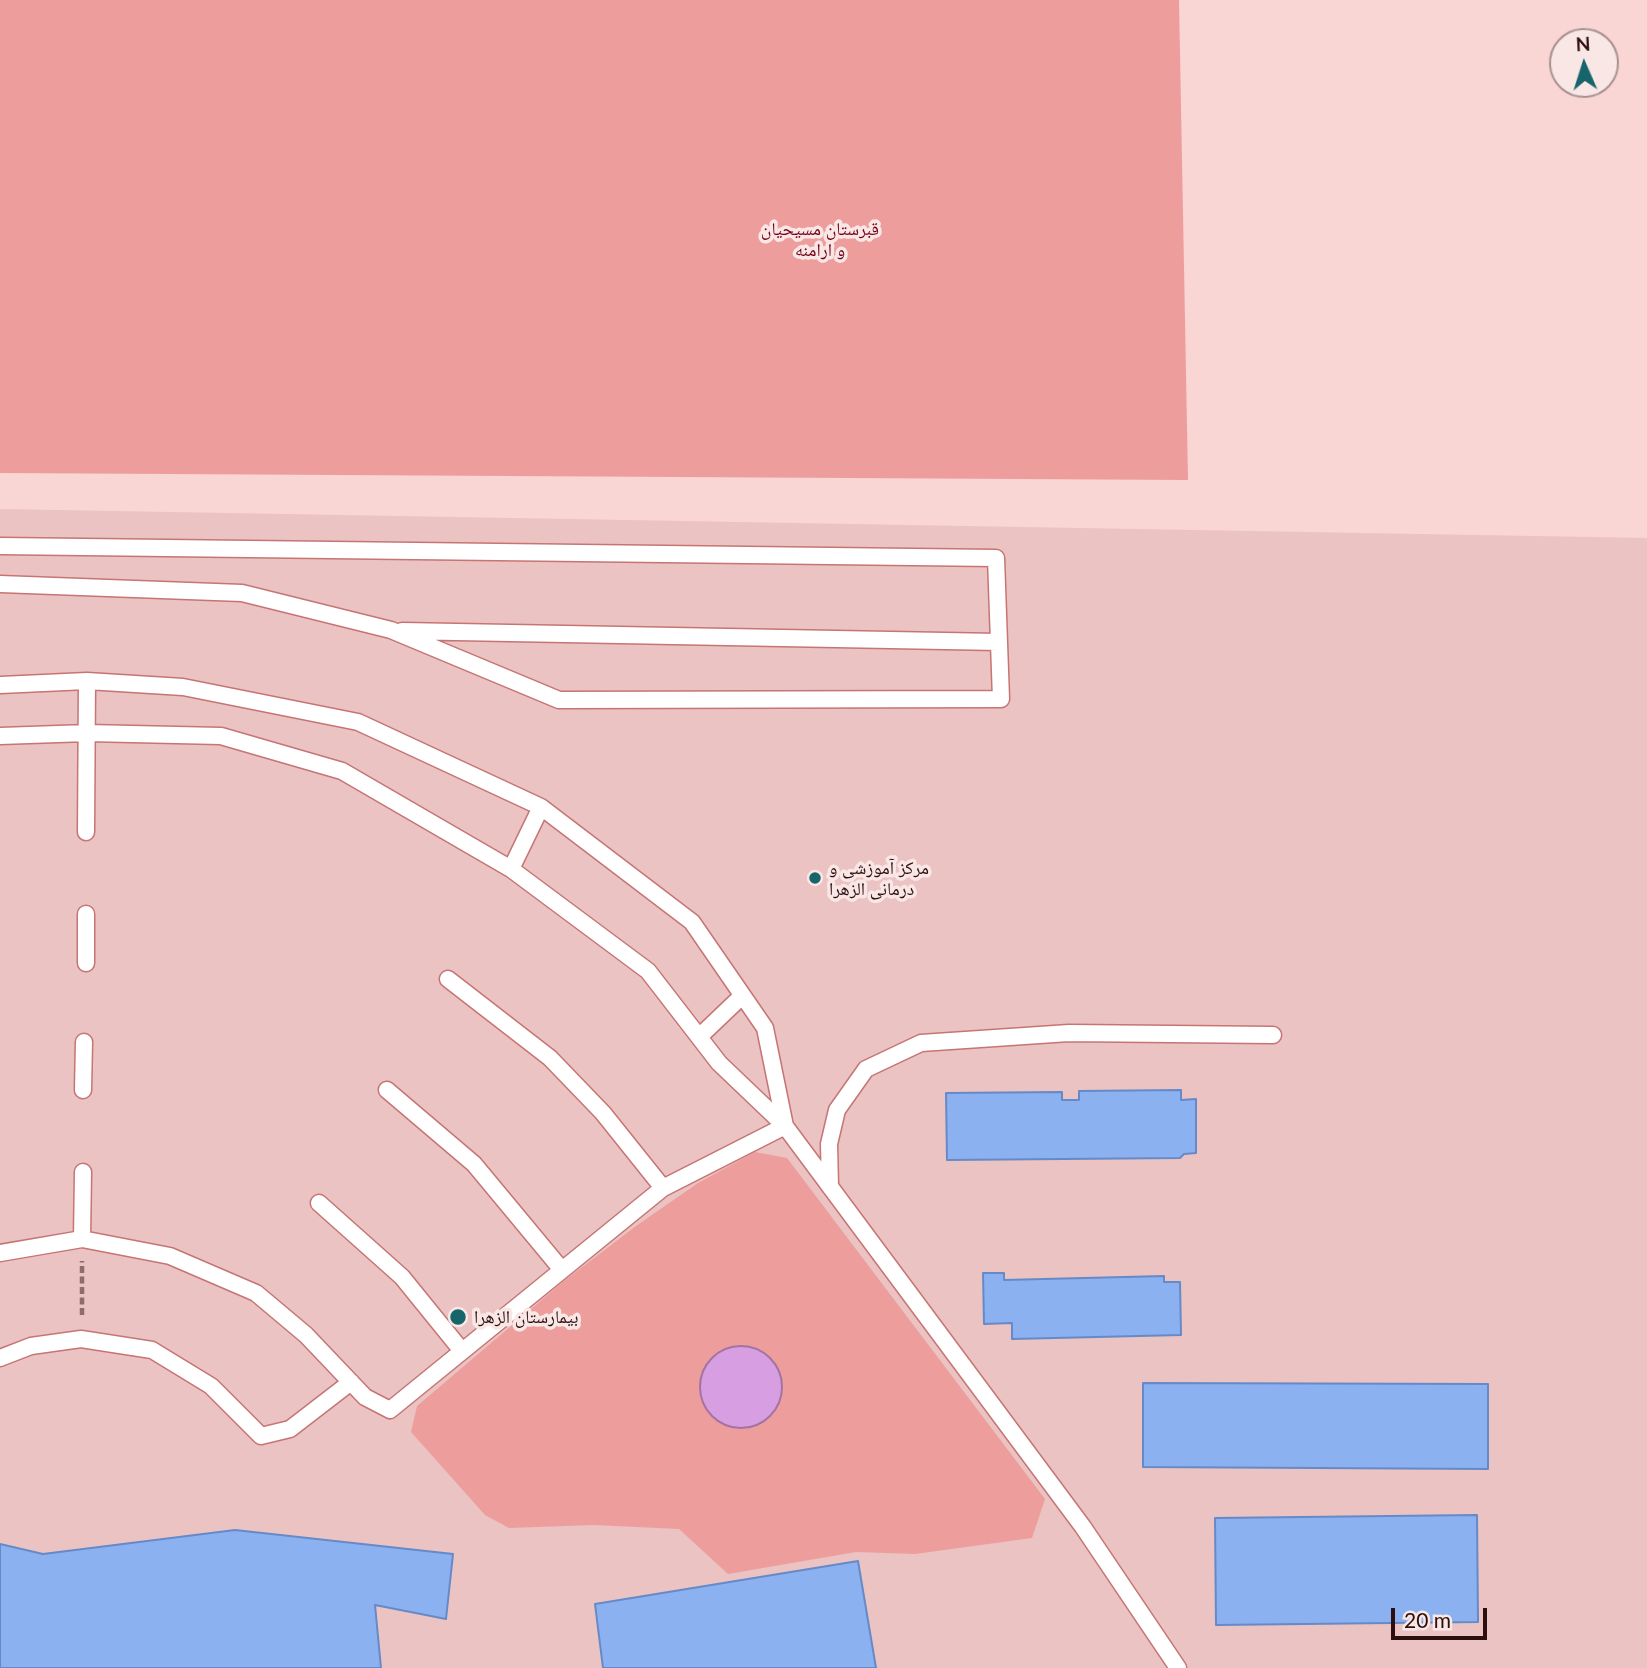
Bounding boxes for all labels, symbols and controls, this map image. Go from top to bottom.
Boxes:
north arrow [1549,28,1619,98]
text: N [1575,32,1591,55]
park label: قبرستان مسیحیان و ارامنه [761,218,879,260]
place label: مرکز آموزشی و درمانی الزهرا [829,857,929,900]
marker: مرکز آموزشی و درمانی الزهرا [807,870,823,886]
place label: بیمارستان الزهرا [474,1306,578,1328]
marker: بیمارستان الزهرا [448,1307,468,1327]
scale bar [1395,1594,1491,1638]
text: 20 m [1404,1607,1451,1632]

